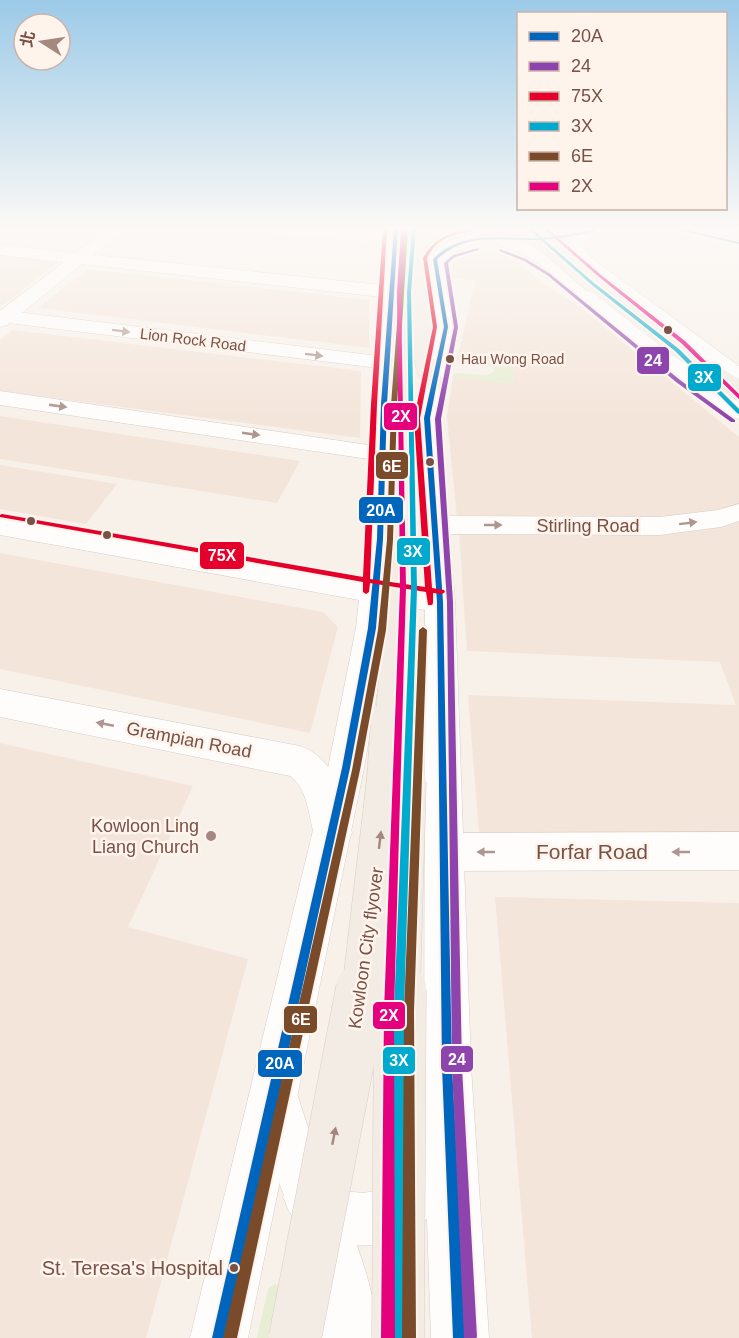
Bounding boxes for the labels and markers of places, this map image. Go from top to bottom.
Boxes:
unlabelled marker [662,324,674,336]
place label: Hau Wong Road [461,351,564,367]
marker: Hau Wong Road [444,353,456,365]
unlabelled marker [424,456,436,468]
unlabelled marker [25,515,37,527]
unlabelled marker [101,529,113,541]
place label: Kowloon Ling Liang Church [91,816,199,857]
marker: Kowloon Ling Liang Church [204,829,218,843]
place label: St. Teresa's Hospital [42,1257,223,1279]
marker: St. Teresa's Hospital [228,1262,240,1274]

